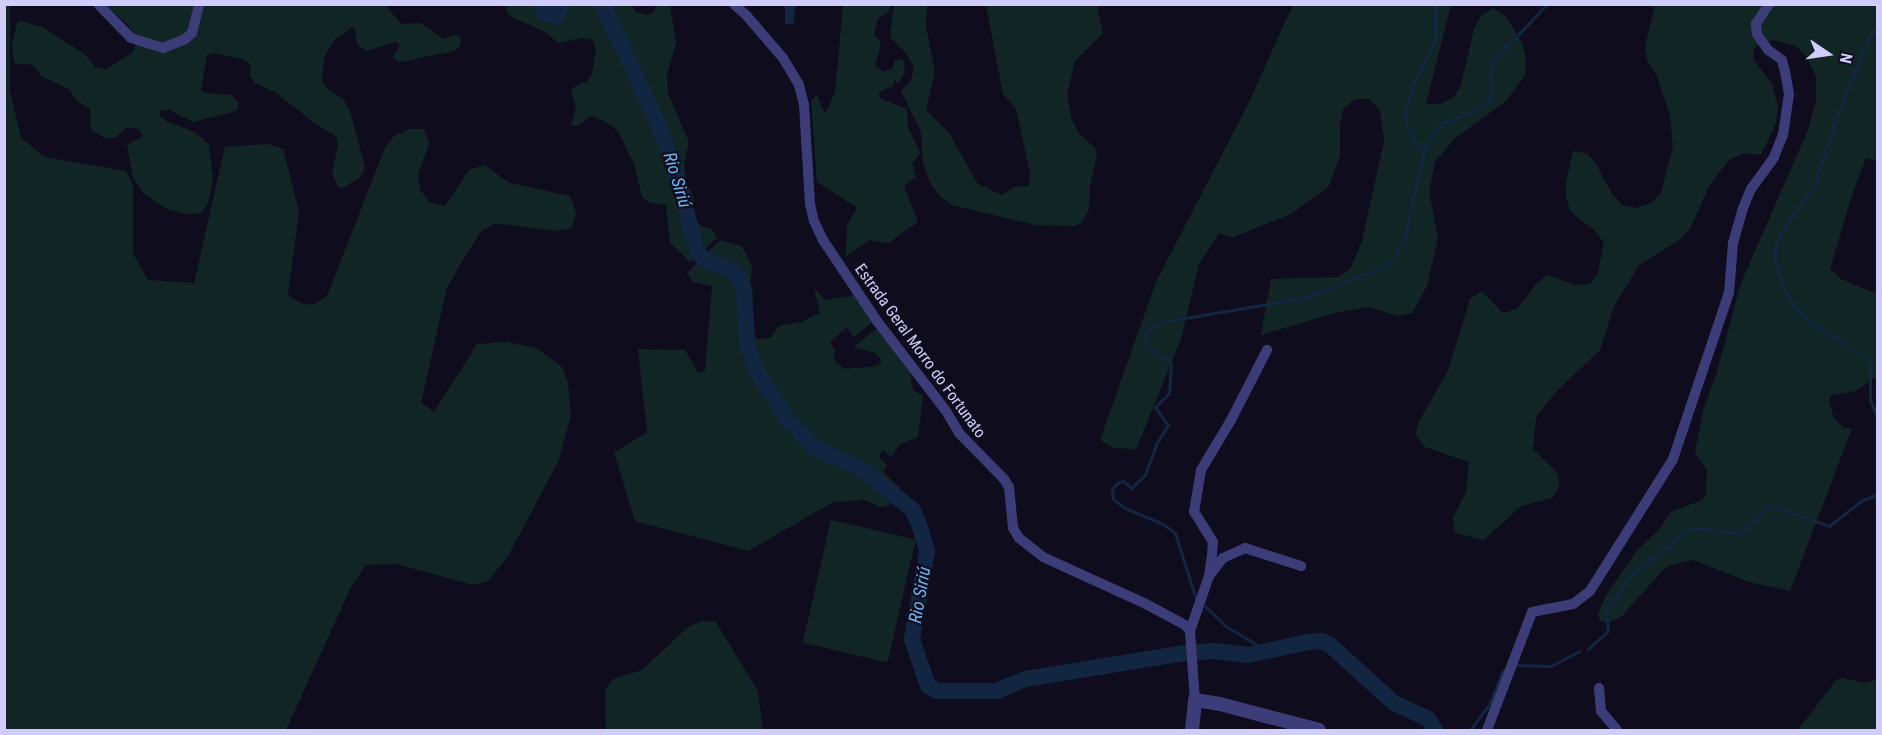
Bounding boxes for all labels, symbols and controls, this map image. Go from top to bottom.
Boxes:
north arrow [1798,24,1858,84]
text: N [1836,51,1856,65]
water label: Rio Siriú [658,150,696,210]
street label: Estrada Geral Morro do Fortunato [850,260,990,442]
water label: Rio Siriú [904,565,936,625]

